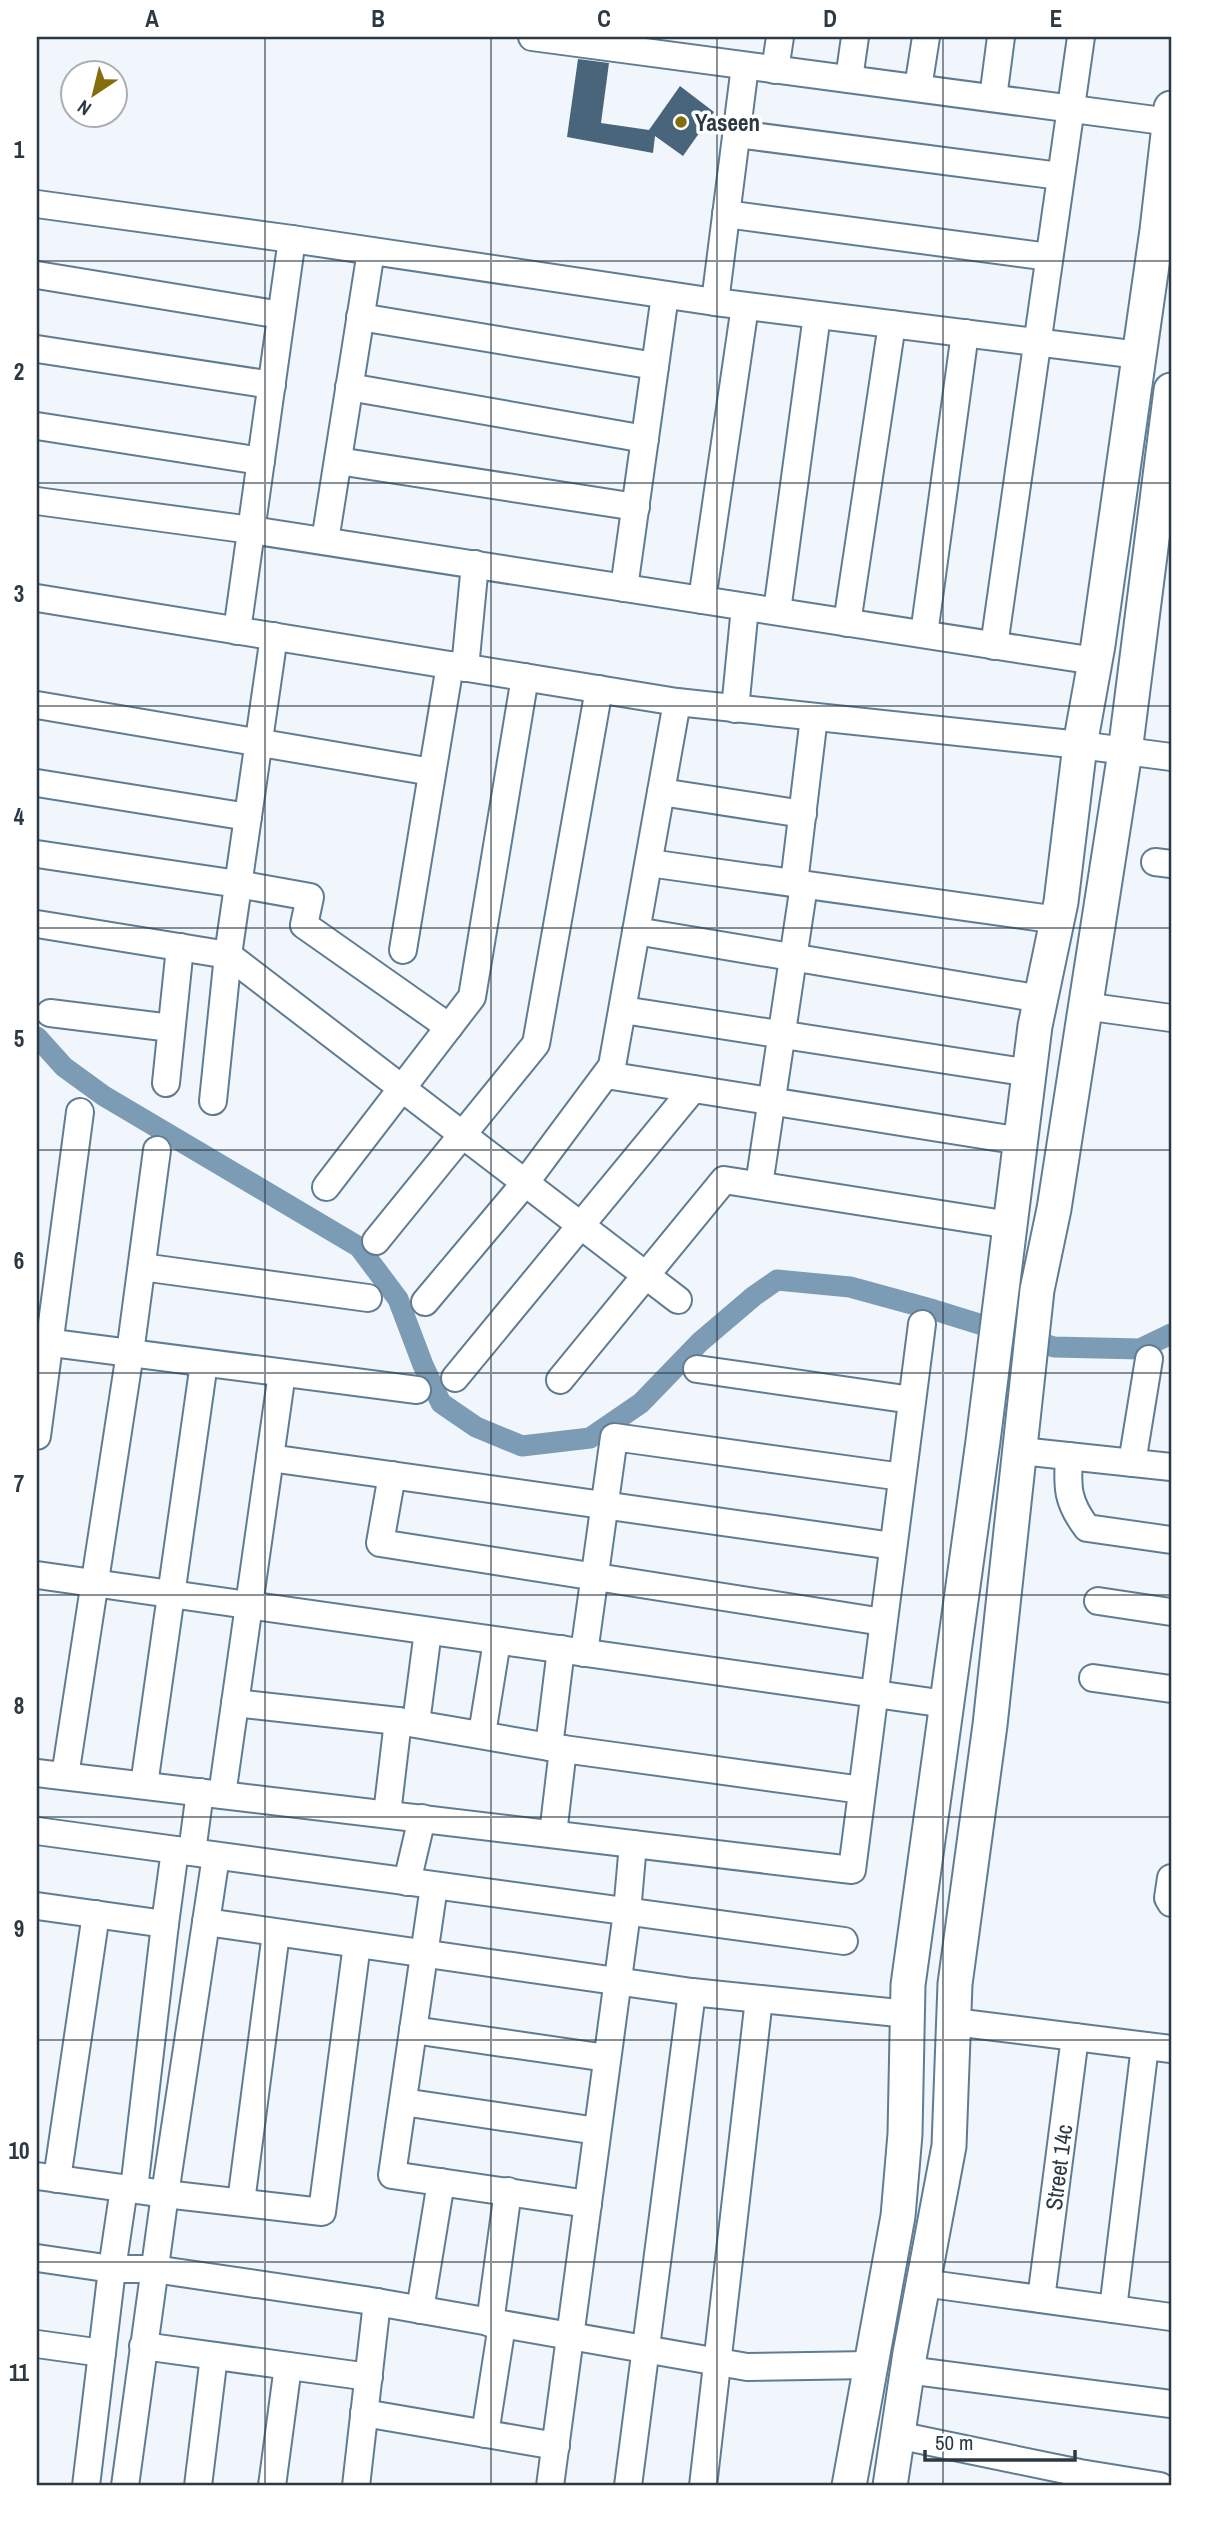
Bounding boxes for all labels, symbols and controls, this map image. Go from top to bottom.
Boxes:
text: A [145,3,159,34]
text: B [371,3,385,34]
text: C [597,3,611,34]
text: D [823,3,837,34]
text: E [1050,3,1062,34]
north arrow [60,60,130,130]
text: N [72,94,96,122]
place label: Yaseen [695,107,760,138]
marker: Yaseen [673,114,689,130]
text: 1 [14,134,25,165]
text: 2 [14,356,24,387]
text: 3 [14,578,24,609]
text: 4 [14,801,25,832]
text: 5 [14,1023,24,1054]
text: 6 [14,1245,24,1276]
text: 7 [14,1468,24,1499]
text: 8 [14,1690,24,1721]
text: 9 [14,1913,24,1944]
street label: Street 14c [1037,2122,1079,2212]
text: 10 [9,2135,29,2166]
text: 11 [9,2357,29,2388]
scale bar [925,2418,1075,2462]
text: 50 m [935,2428,973,2457]

